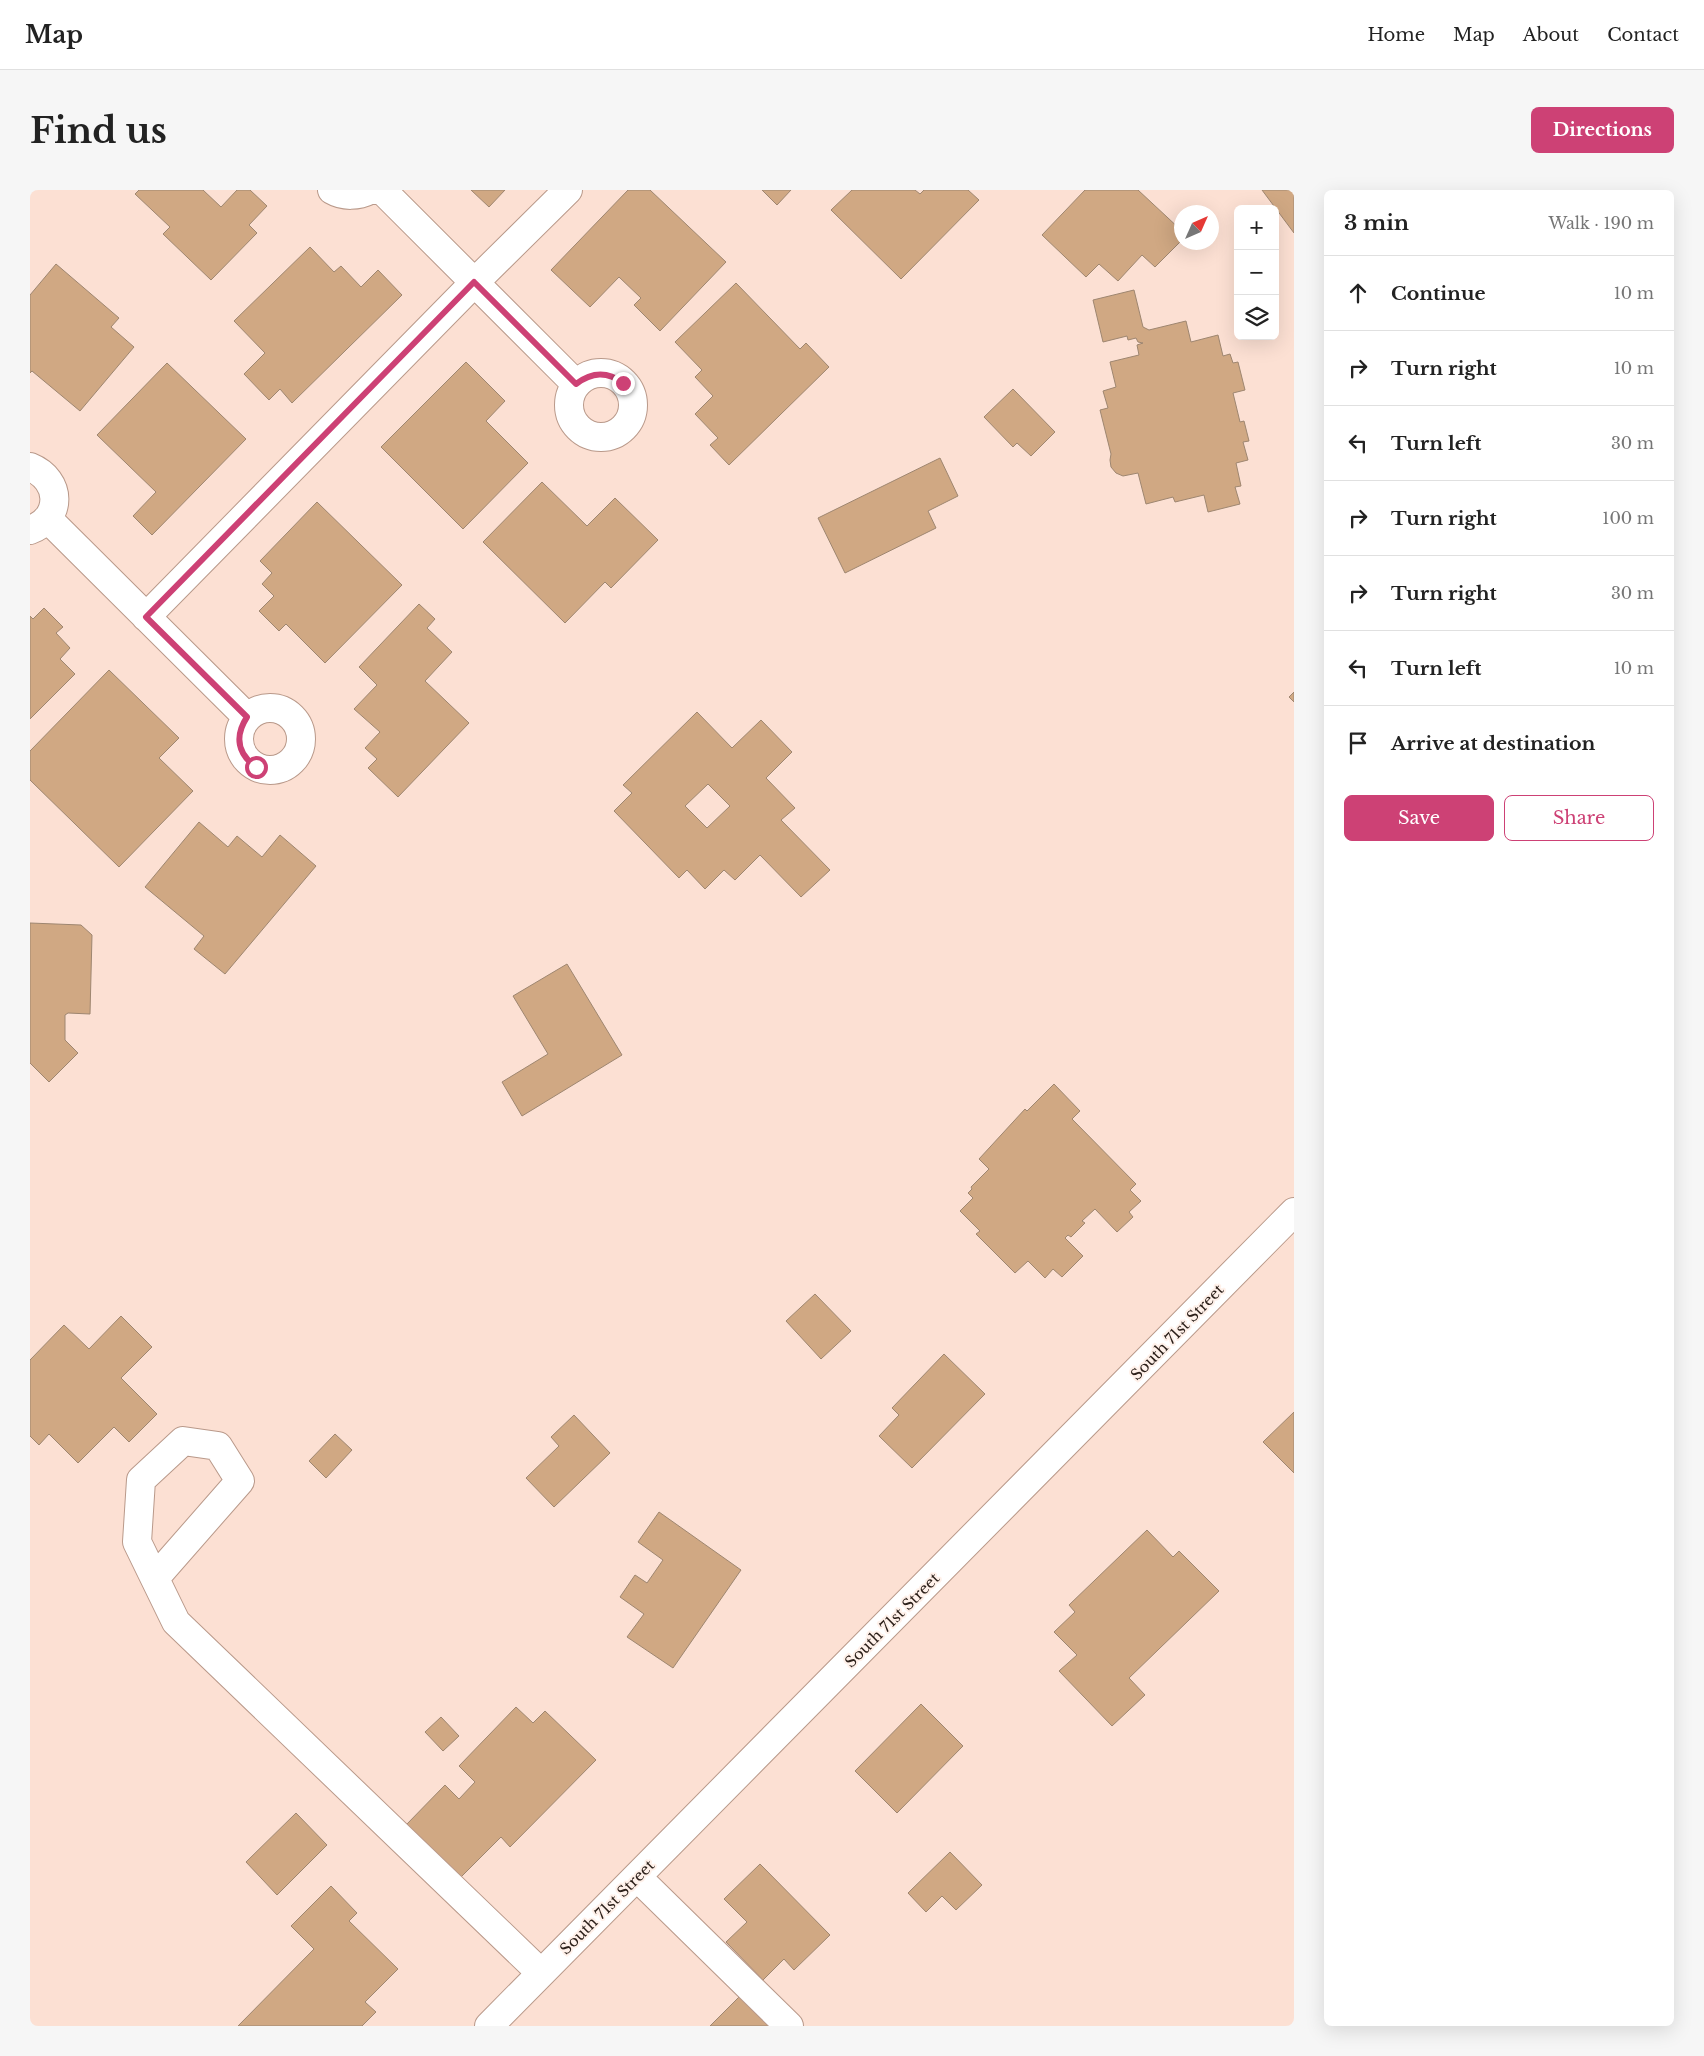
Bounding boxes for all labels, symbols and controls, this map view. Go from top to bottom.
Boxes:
text: Map [25,20,83,49]
text: Home [1367,24,1425,46]
text: Map [1453,24,1495,46]
text: About [1523,24,1579,46]
text: Contact [1607,24,1679,46]
button: Directions [1531,107,1674,153]
text: Find us [30,109,167,152]
north arrow [1174,205,1219,250]
map controls [1234,205,1279,340]
button: + [1234,205,1279,250]
text: 3 min [1344,210,1409,236]
text: Walk · 190 m [1549,213,1654,233]
button: − [1234,250,1279,295]
icon: ahead [1344,279,1372,307]
text: Continue [1391,282,1486,305]
text: 10 m [1614,283,1654,303]
button: layers [1234,295,1279,340]
icon: right [1344,354,1372,382]
text: Turn right [1391,357,1497,380]
text: 10 m [1614,358,1654,378]
route end [612,372,635,395]
icon: left [1344,429,1372,457]
text: Turn left [1391,432,1482,455]
text: 30 m [1611,433,1654,453]
icon: right [1344,504,1372,532]
text: Turn right [1391,507,1497,530]
text: 100 m [1602,508,1654,528]
icon: right [1344,579,1372,607]
text: Turn right [1391,582,1497,605]
text: 30 m [1611,583,1654,603]
icon: left [1344,654,1372,682]
text: Turn left [1391,657,1482,680]
text: 10 m [1614,658,1654,678]
icon: arrive [1344,729,1372,757]
text: Arrive at destination [1391,732,1595,755]
route start [245,756,268,779]
button: Save [1344,795,1494,841]
button: Share [1504,795,1654,841]
street label: South 71st Street [1126,1280,1228,1384]
street label: South 71st Street [841,1569,943,1671]
street label: South 71st Street [556,1856,658,1958]

